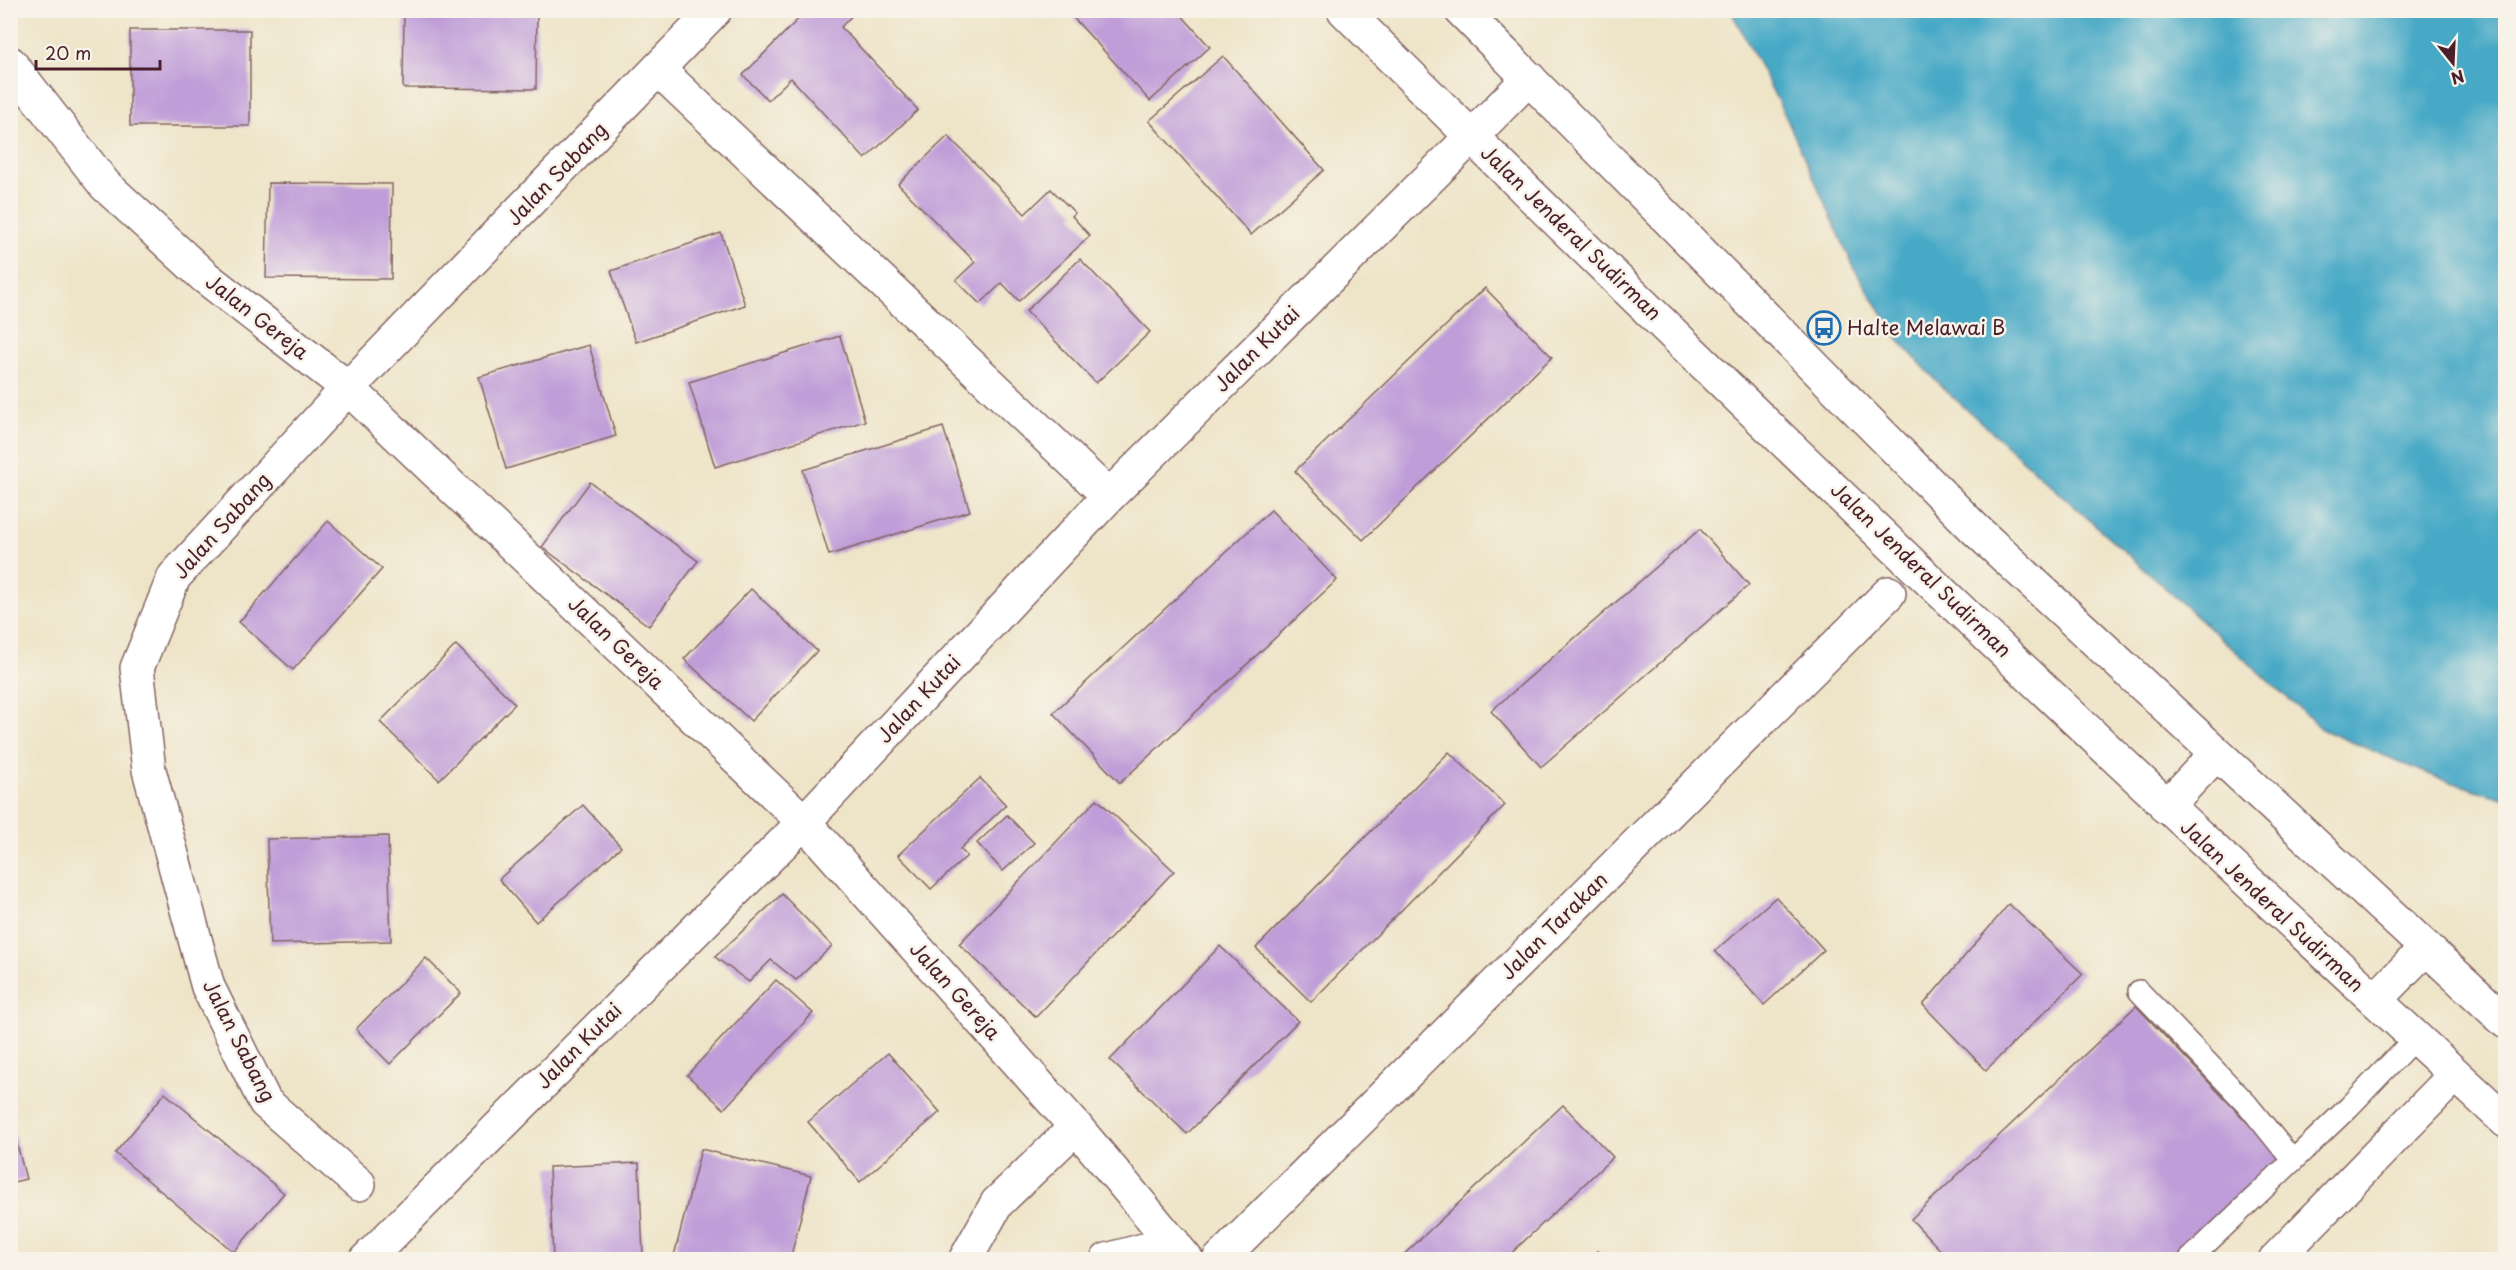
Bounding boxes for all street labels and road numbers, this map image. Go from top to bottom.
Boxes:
street label: Jalan Sabang [499,115,614,232]
street label: Jalan Jenderal Sudirman [1474,138,1669,327]
street label: Jalan Gereja [200,266,316,366]
street label: Jalan Kutai [1206,298,1306,398]
street label: Jalan Sabang [165,466,277,585]
street label: Jalan Jenderal Sudirman [1824,475,2019,664]
street label: Jalan Gereja [562,589,672,696]
street label: Jalan Kutai [869,647,967,749]
street label: Jalan Jenderal Sudirman [2174,812,2371,999]
street label: Jalan Tarakan [1493,865,1614,986]
street label: Jalan Gereja [903,934,1009,1047]
street label: Jalan Sabang [196,974,284,1107]
street label: Jalan Kutai [528,995,628,1095]

